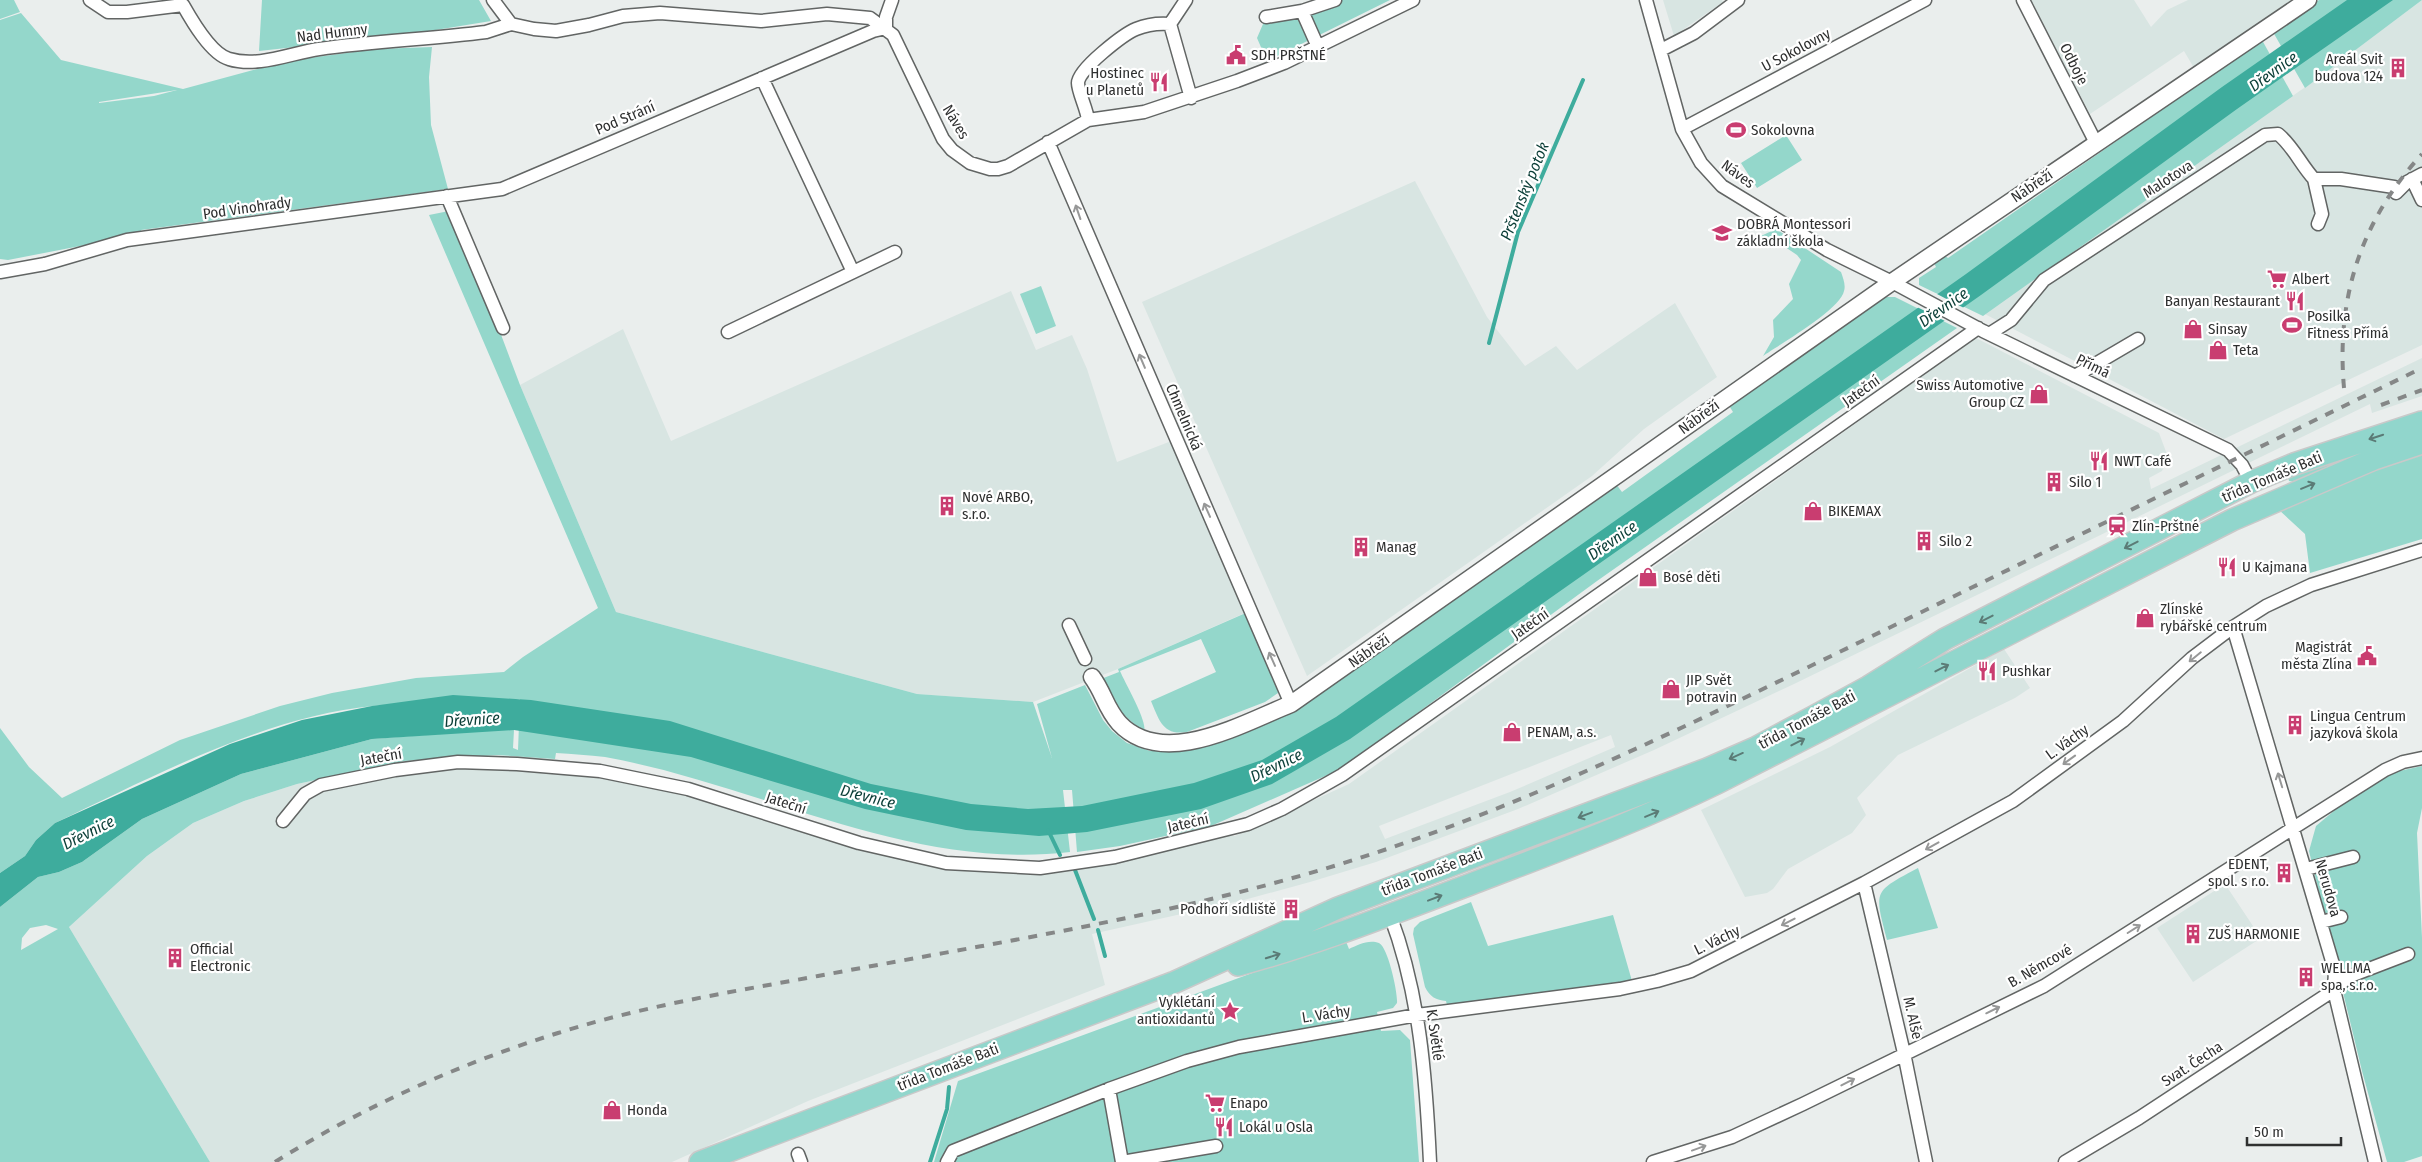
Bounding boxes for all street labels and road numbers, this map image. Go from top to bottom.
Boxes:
street label: Nad Humny [296,20,369,46]
street label: U Sokolovny [1759,24,1834,76]
street label: Odboje [2056,40,2092,88]
street label: Pod Strání [592,97,658,139]
street label: Náves [939,102,973,142]
street label: Náves [1718,156,1758,192]
street label: Malotova [2140,156,2196,202]
street label: Nábřeží [2008,165,2056,206]
street label: Pod Vinohrady [202,193,293,223]
street label: Přímá [2073,350,2113,382]
street label: Jateční [1839,372,1883,410]
street label: Chmelnická [1162,381,1206,453]
street label: Nábřeží [1675,396,1723,438]
street label: třída Tomáše Bati [2219,448,2325,506]
street label: Jateční [1508,605,1552,643]
street label: Nábřeží [1345,630,1393,672]
street label: třída Tomáše Bati [1755,687,1859,753]
street label: L. Váchy [2042,720,2092,764]
street label: Jateční [359,744,403,769]
street label: Jateční [763,788,809,818]
street label: Jateční [1166,809,1211,836]
street label: třída Tomáše Bati [1379,844,1485,900]
street label: Nerudova [2311,857,2345,919]
street label: L. Váchy [1691,921,1743,959]
street label: B. Němcové [2005,940,2075,992]
street label: M. Alše [1899,995,1927,1041]
street label: L. Váchy [1301,1001,1352,1027]
street label: K. Světlé [1422,1008,1448,1062]
street label: Svat. Čecha [2158,1038,2226,1090]
street label: třída Tomáše Bati [895,1039,1001,1095]

